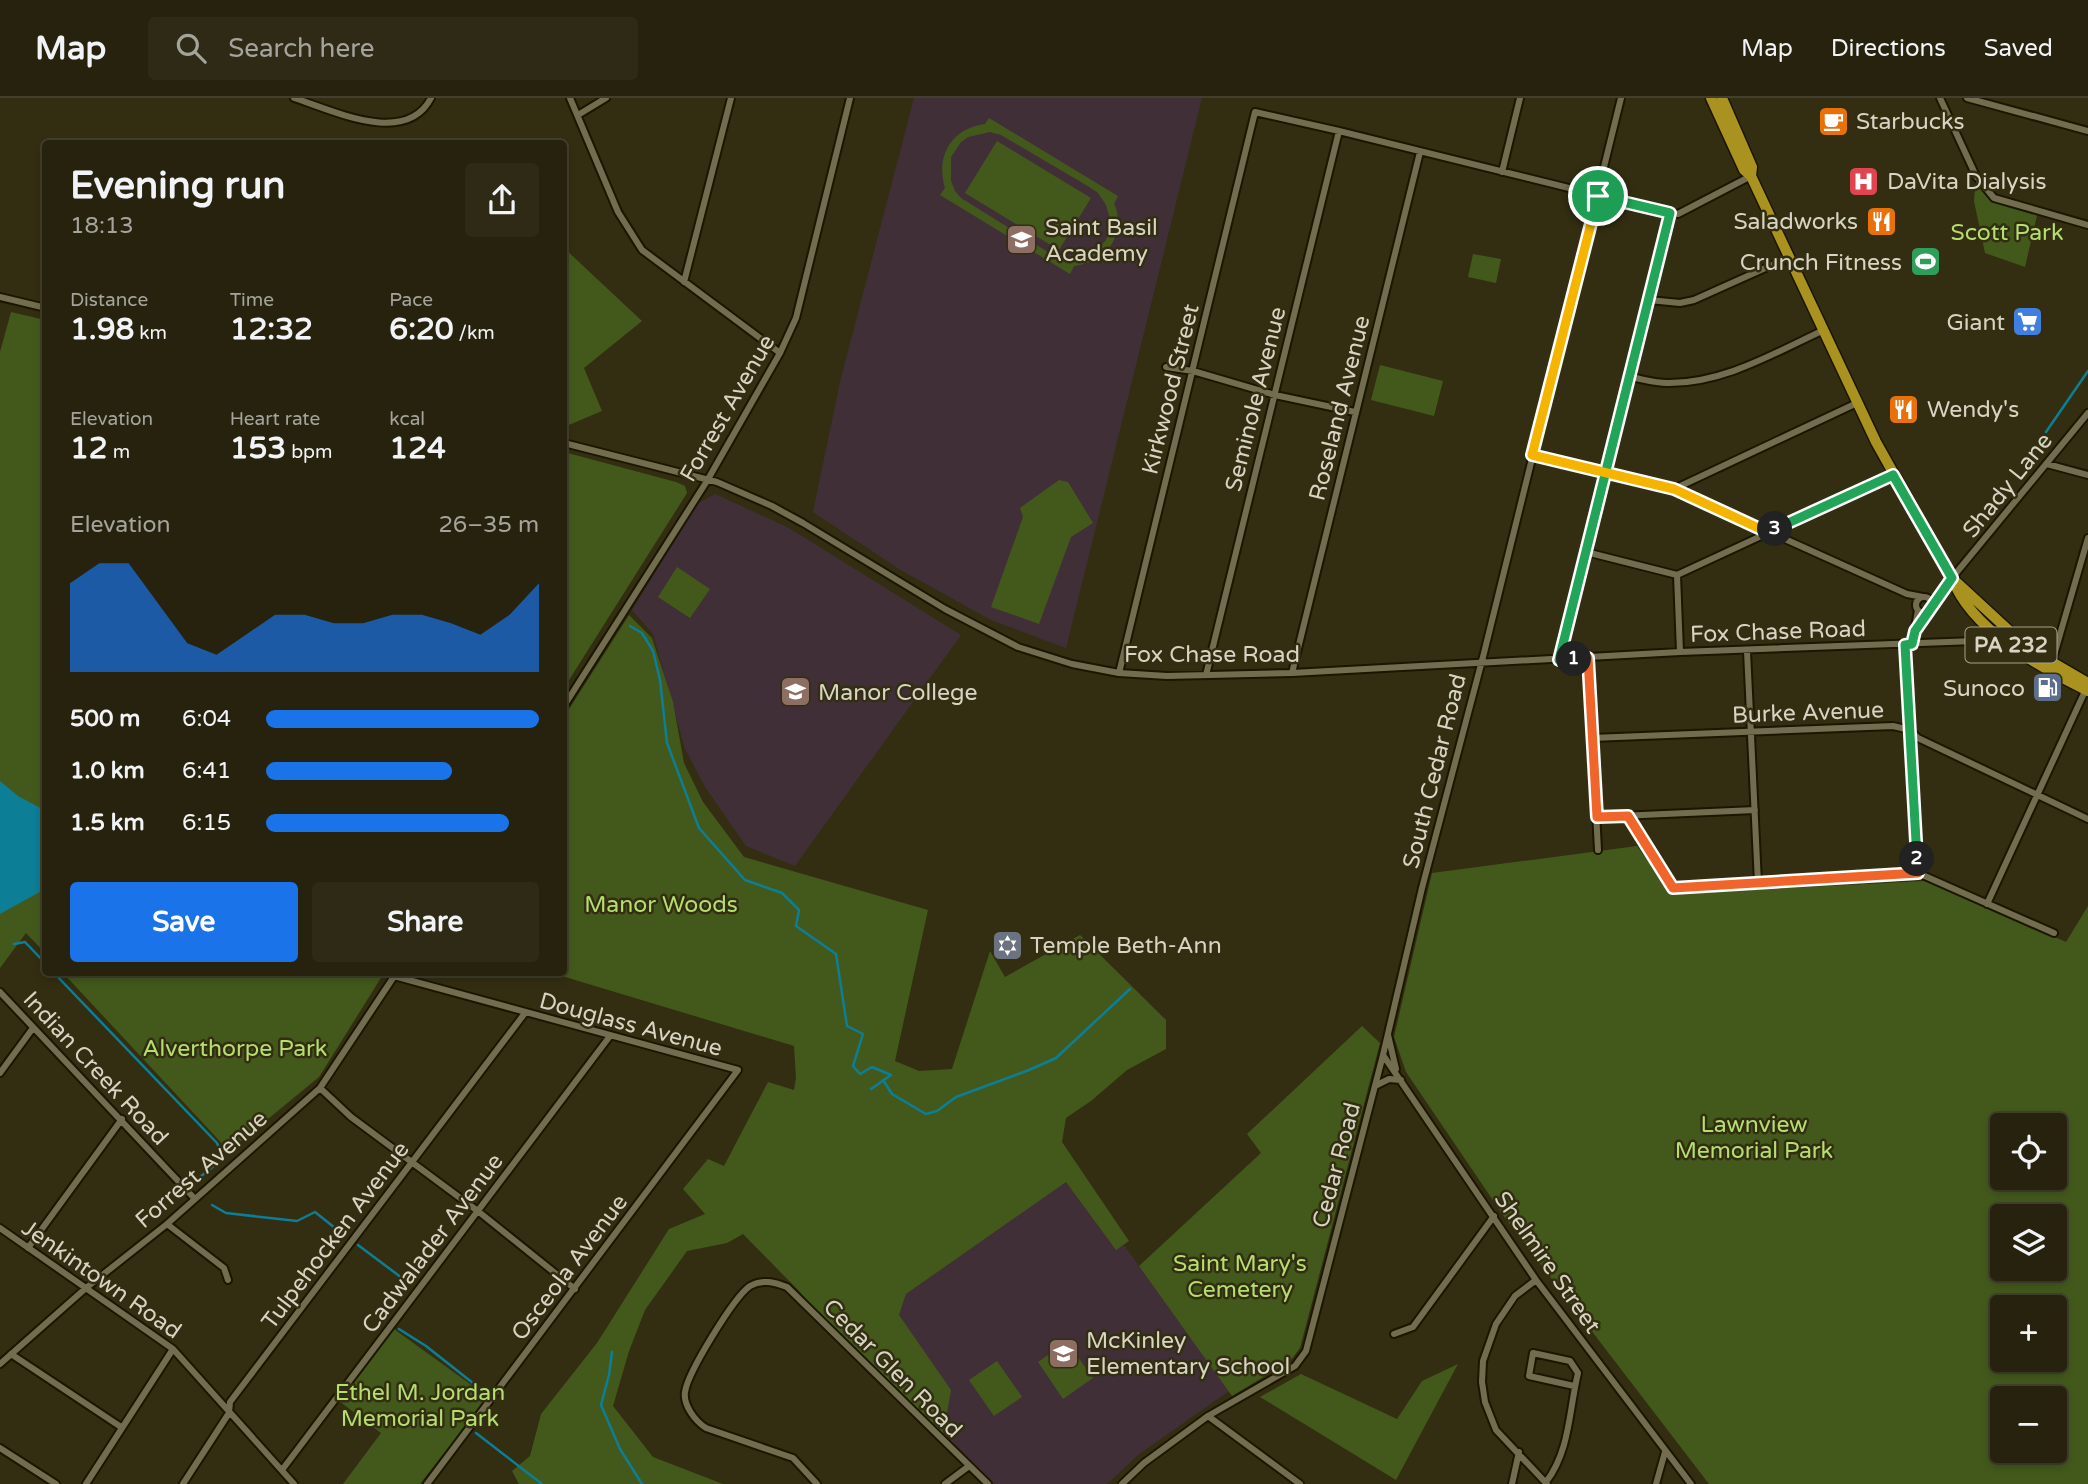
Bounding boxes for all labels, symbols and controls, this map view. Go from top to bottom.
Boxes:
search box [148,17,638,80]
text: Map [35,29,106,68]
icon: search [172,29,210,67]
text: Search here [228,33,374,64]
text: Map [1741,34,1793,63]
text: Directions [1831,34,1946,63]
text: Saved [1984,34,2053,63]
cafe icon: Starbucks [1816,104,1850,138]
place label: Starbucks [1856,108,1964,136]
text: Evening run [70,163,285,209]
button: share [465,163,539,237]
hospital icon: DaVita Dialysis [1847,164,1881,198]
pin [1568,166,1628,226]
place label: DaVita Dialysis [1887,168,2047,196]
icon: arrive [1579,177,1617,215]
restaurant icon: Saladworks [1864,204,1898,238]
place label: Saladworks [1733,208,1858,236]
text: 18:13 [70,212,134,240]
place label: Saint Basil Academy [1045,214,1158,268]
park label: Scott Park [1951,219,2063,247]
school or university icon: Saint Basil Academy [1005,223,1039,257]
sports icon: Crunch Fitness [1908,245,1942,279]
place label: Crunch Fitness [1740,249,1902,277]
text: Distance [70,289,148,311]
text: Time [230,289,274,311]
text: Pace [389,289,433,311]
street label: Kirkwood Street [1136,301,1206,477]
street label: Seminole Avenue [1220,304,1292,494]
supermarket icon: Giant [2011,305,2045,339]
place label: Giant [1946,309,2005,337]
text: 1.98 [70,311,134,348]
text: 12:32 [230,311,313,348]
text: 6:20 [389,311,454,348]
street label: Roseland Avenue [1303,313,1377,504]
text: km [134,322,167,344]
text: /km [454,322,495,344]
street label: Forrest Avenue [674,330,781,487]
restaurant icon: Wendy's [1887,392,1921,426]
place label: Wendy's [1927,396,2019,424]
text: Elevation [70,408,153,430]
text: Heart rate [230,408,320,430]
text: kcal [389,408,425,430]
street label: Shady Lane [1957,427,2059,544]
text: 12 [70,430,108,467]
text: 153 [230,430,286,467]
text: 124 [389,430,446,467]
text: m [108,441,130,463]
text: bpm [286,441,333,463]
text: Elevation [70,511,171,539]
text: 26–35 m [438,511,539,539]
pin: 3 [1758,512,1792,546]
text: 3 [1769,517,1780,539]
street label: Fox Chase Road [1690,615,1866,649]
road number: PA 232 [1966,628,2056,662]
street label: Fox Chase Road [1124,641,1300,669]
pin: 1 [1556,642,1592,676]
text: 1 [1568,647,1579,669]
street label: South Cedar Road [1397,671,1473,871]
fuel station icon: Sunoco [2031,671,2065,705]
school or university icon: Manor College [778,675,812,709]
place label: Sunoco [1943,675,2025,703]
place label: Manor College [818,679,978,707]
street label: Burke Avenue [1731,696,1885,730]
text: 500 m [70,705,140,733]
text: 6:04 [182,705,231,733]
text: 1.0 km [70,757,145,785]
text: 6:41 [182,757,231,785]
text: 1.5 km [70,809,145,837]
text: 6:15 [182,809,231,837]
pin: 2 [1899,842,1934,876]
text: 2 [1911,847,1922,869]
button: Save [70,882,298,962]
button: Share [312,882,539,962]
park label: Manor Woods [584,891,738,919]
synagogue icon: Temple Beth-Ann [990,928,1024,962]
place label: Temple Beth-Ann [1030,932,1222,960]
street label: Indian Creek Road [17,986,174,1151]
street label: Douglass Avenue [536,987,725,1063]
park label: Alverthorpe Park [143,1035,327,1063]
street label: Cedar Road [1307,1099,1367,1231]
street label: Forrest Avenue [130,1105,273,1235]
park label: Lawnview Memorial Park [1675,1111,1833,1165]
map controls [1990,1113,2067,1463]
button: locate [1990,1113,2067,1190]
street label: Tulpehocken Avenue [256,1136,416,1335]
street label: Cadwalader Avenue [356,1148,509,1339]
street label: Shelmire Street [1488,1186,1607,1339]
street label: Osceola Avenue [506,1189,634,1346]
button: layers [1990,1204,2067,1281]
street label: Jenkintown Road [16,1214,187,1345]
park label: Saint Mary's Cemetery [1173,1250,1307,1304]
street label: Cedar Glen Road [817,1293,968,1444]
button: + [1990,1295,2067,1372]
place label: McKinley Elementary School [1086,1327,1290,1381]
school or university icon: McKinley Elementary School [1046,1336,1080,1370]
park label: Ethel M. Jordan Memorial Park [335,1379,505,1433]
button: − [1990,1386,2067,1463]

